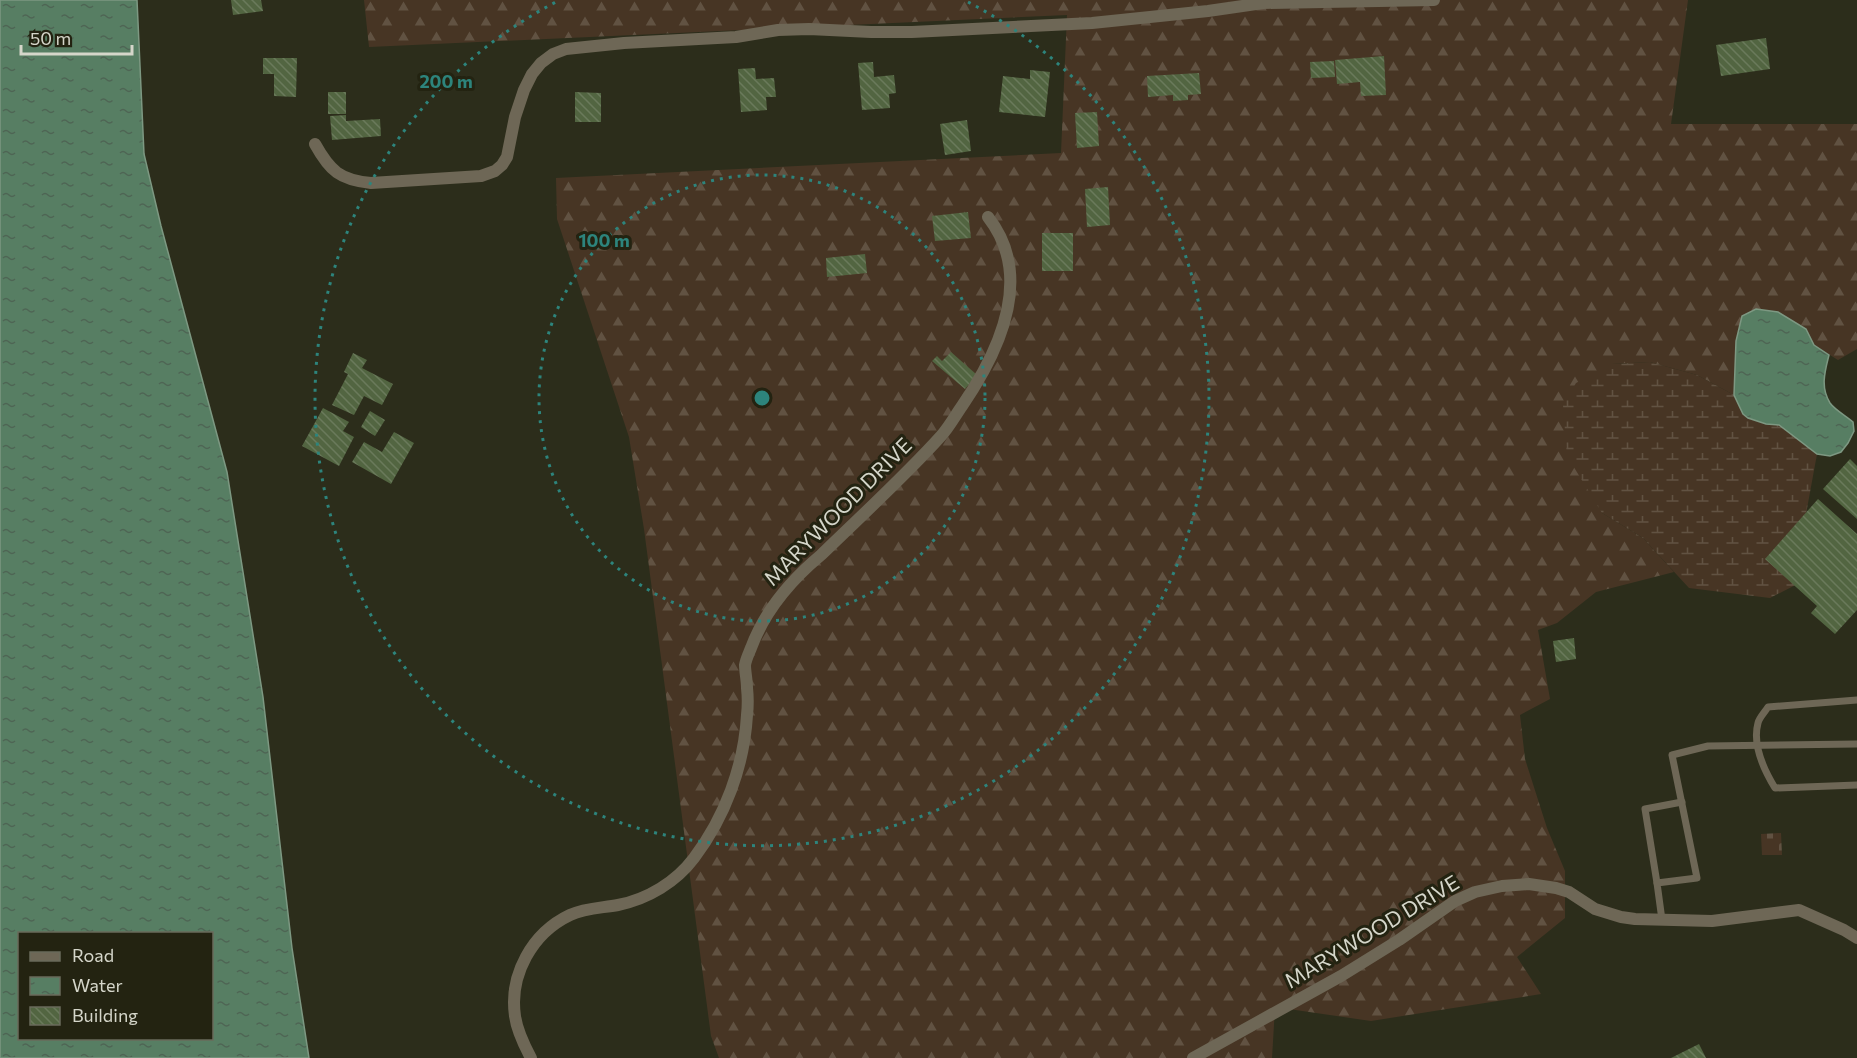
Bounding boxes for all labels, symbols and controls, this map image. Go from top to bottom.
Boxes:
scale bar [21,18,132,56]
text: 50 m [30,27,71,49]
text: 200 m [419,70,473,92]
text: 100 m [578,229,630,251]
centre of rings [752,388,772,408]
street label: MARYWOOD DRIVE [758,432,916,590]
street label: MARYWOOD DRIVE [1280,869,1463,993]
legend [18,932,213,1040]
text: Road [72,944,114,966]
text: Water [72,974,123,996]
text: Building [72,1004,138,1026]

